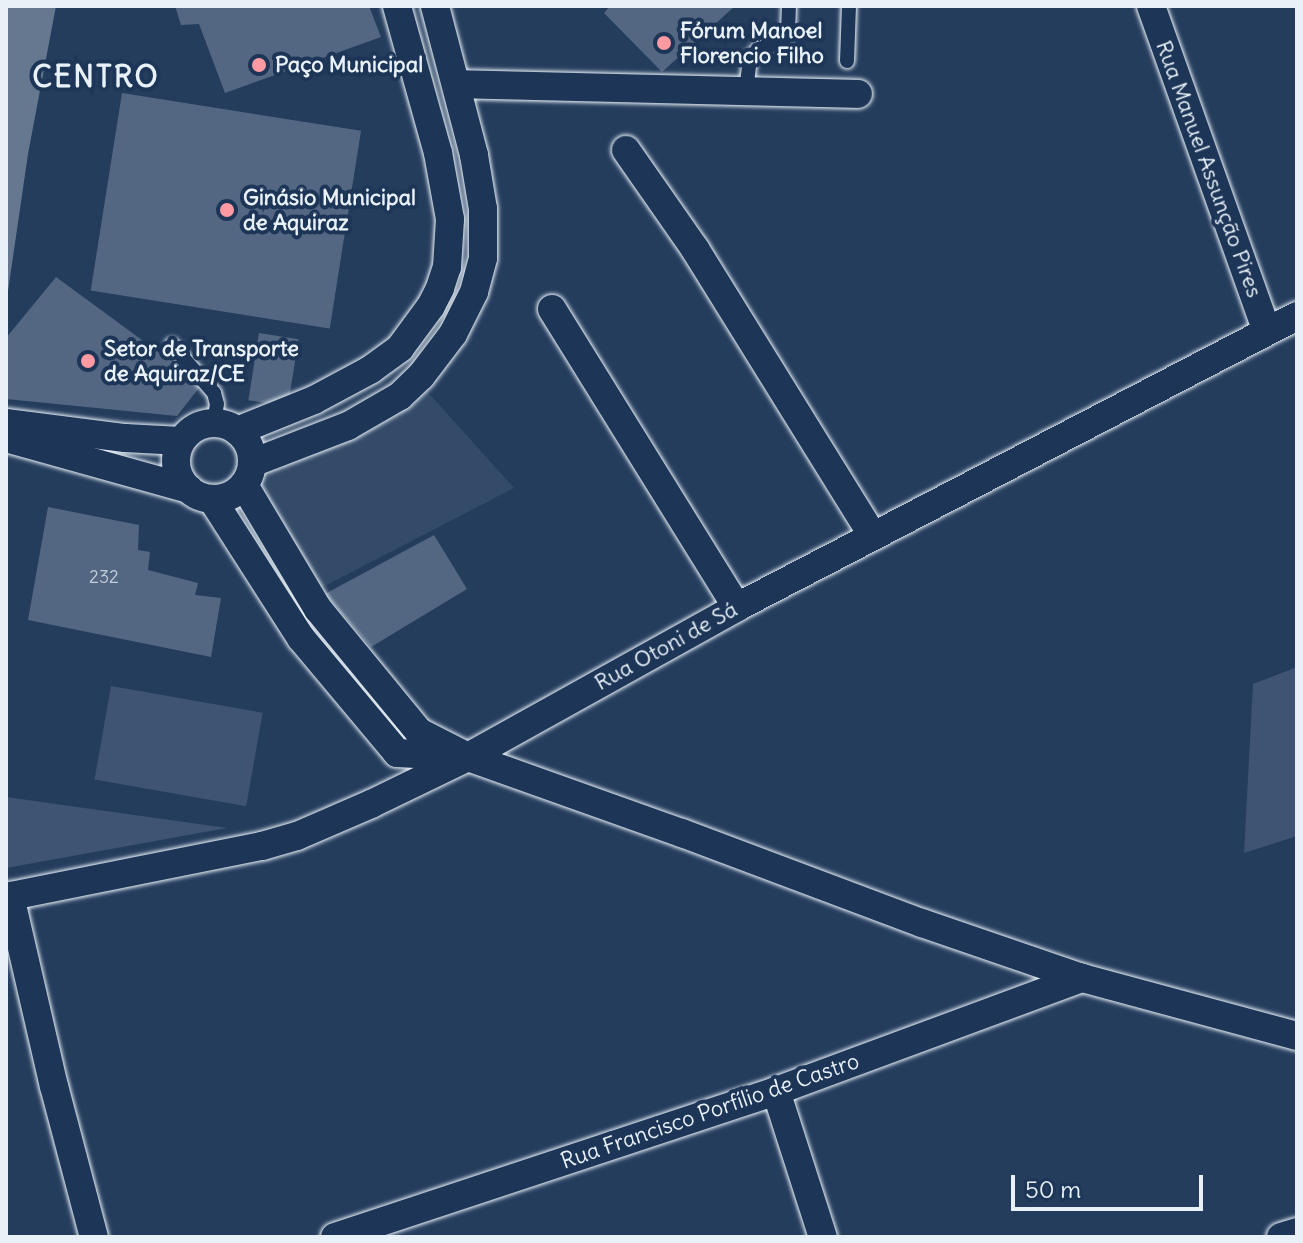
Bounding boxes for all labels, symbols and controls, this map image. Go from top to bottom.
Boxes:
place label: Fórum Manoel Florencio Filho [680,17,824,68]
marker: Fórum Manoel Florencio Filho [655,34,673,52]
street label: Rua Manuel Assunção Pires [1150,37,1268,301]
place label: Paço Municipal [275,52,423,78]
marker: Paço Municipal [250,56,268,74]
district label: CENTRO [32,58,160,94]
place label: Ginásio Municipal de Aquiraz [243,184,416,236]
marker: Ginásio Municipal de Aquiraz [218,201,236,219]
place label: Setor de Transporte de Aquiraz/CE [104,335,299,386]
marker: Setor de Transporte de Aquiraz/CE [79,352,97,370]
house number: 232 [89,566,119,588]
street label: Rua Otoni de Sá [590,596,742,696]
street label: Rua Francisco Porfílio de Castro [557,1047,863,1175]
scale bar [1015,1159,1207,1209]
text: 50 m [1025,1174,1081,1204]

